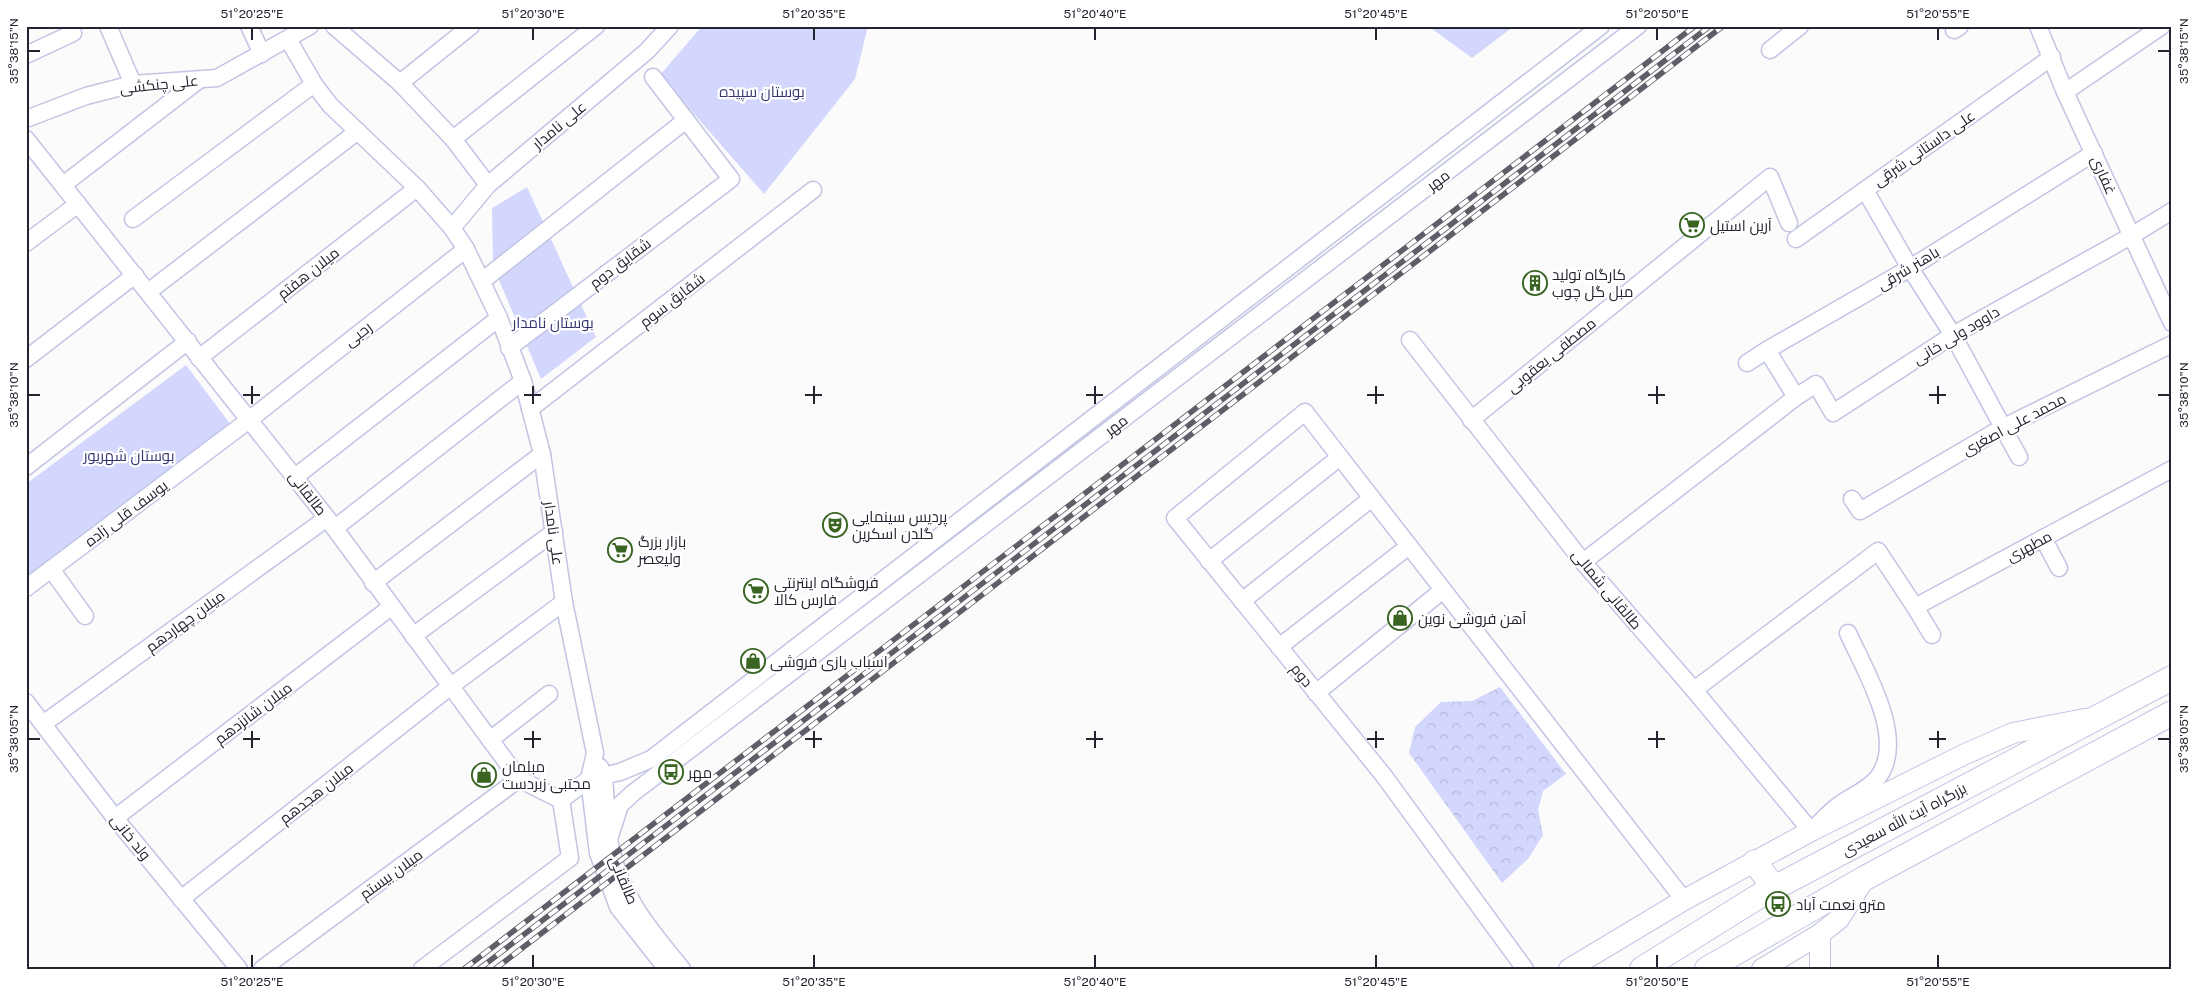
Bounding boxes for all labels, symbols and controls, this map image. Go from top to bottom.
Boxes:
text: 51°20'25"E [221,7,284,21]
text: 51°20'30"E [502,7,564,21]
text: 51°20'35"E [782,7,846,21]
text: 51°20'40"E [1063,7,1127,21]
text: 51°20'45"E [1344,7,1408,21]
text: 51°20'50"E [1625,7,1689,21]
text: 51°20'55"E [1906,7,1970,21]
text: 35°38'15"N [7,18,21,84]
text: 35°38'15"N [2177,18,2191,84]
street label: علی چنکشی [119,71,199,99]
park label: بوستان سپیده [719,83,805,102]
street label: علی نامدار [528,98,590,154]
street label: علی داستانی شرقی [1870,107,1979,191]
street label: غفاری [2086,153,2120,198]
street label: مهر [1422,166,1454,196]
supermarket icon: آرین استیل [1679,212,1705,238]
place label: آرین استیل [1710,217,1772,236]
street label: شقایق دوم [586,234,655,293]
street label: باهنر شرقی [1874,243,1943,295]
street label: میلان هفتم [274,244,343,304]
place label: کارگاه تولید مبل گل چوب [1552,266,1633,302]
street label: شقایق سوم [636,269,709,332]
building icon: کارگاه تولید مبل گل چوب [1522,270,1548,296]
street label: داوود ولی خانی [1910,303,2003,369]
park label: بوستان نامدار [511,314,594,333]
street label: مصطفی یعقوبی [1503,314,1600,398]
street label: رحبی [341,318,376,351]
text: 35°38'10"N [7,362,21,428]
text: 35°38'10"N [2177,362,2191,428]
street label: محمد علی اصغری [1959,390,2070,460]
street label: مهر [1100,411,1132,441]
park label: بوستان شهریور [83,447,174,466]
street label: طالقانی [284,468,330,520]
street label: یوسف قلی زاده [81,476,172,551]
street label: علی نامدار [539,499,567,566]
place label: پردیس سینمایی گلدن اسکرین [852,508,947,544]
theatre icon: پردیس سینمایی گلدن اسکرین [822,512,848,538]
street label: مطهری [2004,527,2055,567]
place label: بازار بزرگ ولیعصر [637,533,686,568]
supermarket icon: بازار بزرگ ولیعصر [607,537,633,563]
street label: طالقانی شمالی [1567,546,1645,634]
place label: فروشگاه اینترنتی فارس کالا [774,574,879,610]
supermarket icon: فروشگاه اینترنتی فارس کالا [743,578,769,604]
street label: میلان چهاردهم [142,587,229,657]
shop icon: آهن فروشی نوین [1387,605,1413,631]
place label: آهن فروشی نوین [1418,610,1526,629]
shop icon: اسباب بازی فروشی [740,648,766,674]
place label: اسباب بازی فروشی [770,653,888,672]
street label: دوم [1286,660,1316,691]
street label: میلان شانزدهم [211,678,296,749]
text: 35°38'05"N [7,705,21,773]
text: 35°38'05"N [2177,705,2191,773]
place label: مبلمان مجتبی زبردست [502,758,591,794]
street label: میلان هجدهم [276,759,357,829]
bus stop icon: مهر [658,759,684,785]
shop icon: مبلمان مجتبی زبردست [471,762,497,788]
place label: مهر [687,764,712,783]
street label: بزرگراه آیت الله سعیدی [1838,778,1970,861]
street label: ولد خانی [106,811,155,865]
street label: میلان بیستم [356,846,427,904]
street label: طالقانی [604,853,642,908]
bus stop icon: مترو نعمت آباد [1765,891,1791,917]
place label: مترو نعمت آباد [1796,896,1886,914]
text: 51°20'25"E [221,975,284,989]
text: 51°20'30"E [502,975,564,989]
text: 51°20'35"E [782,975,846,989]
text: 51°20'40"E [1063,975,1127,989]
text: 51°20'45"E [1344,975,1408,989]
text: 51°20'50"E [1625,975,1689,989]
text: 51°20'55"E [1906,975,1970,989]

